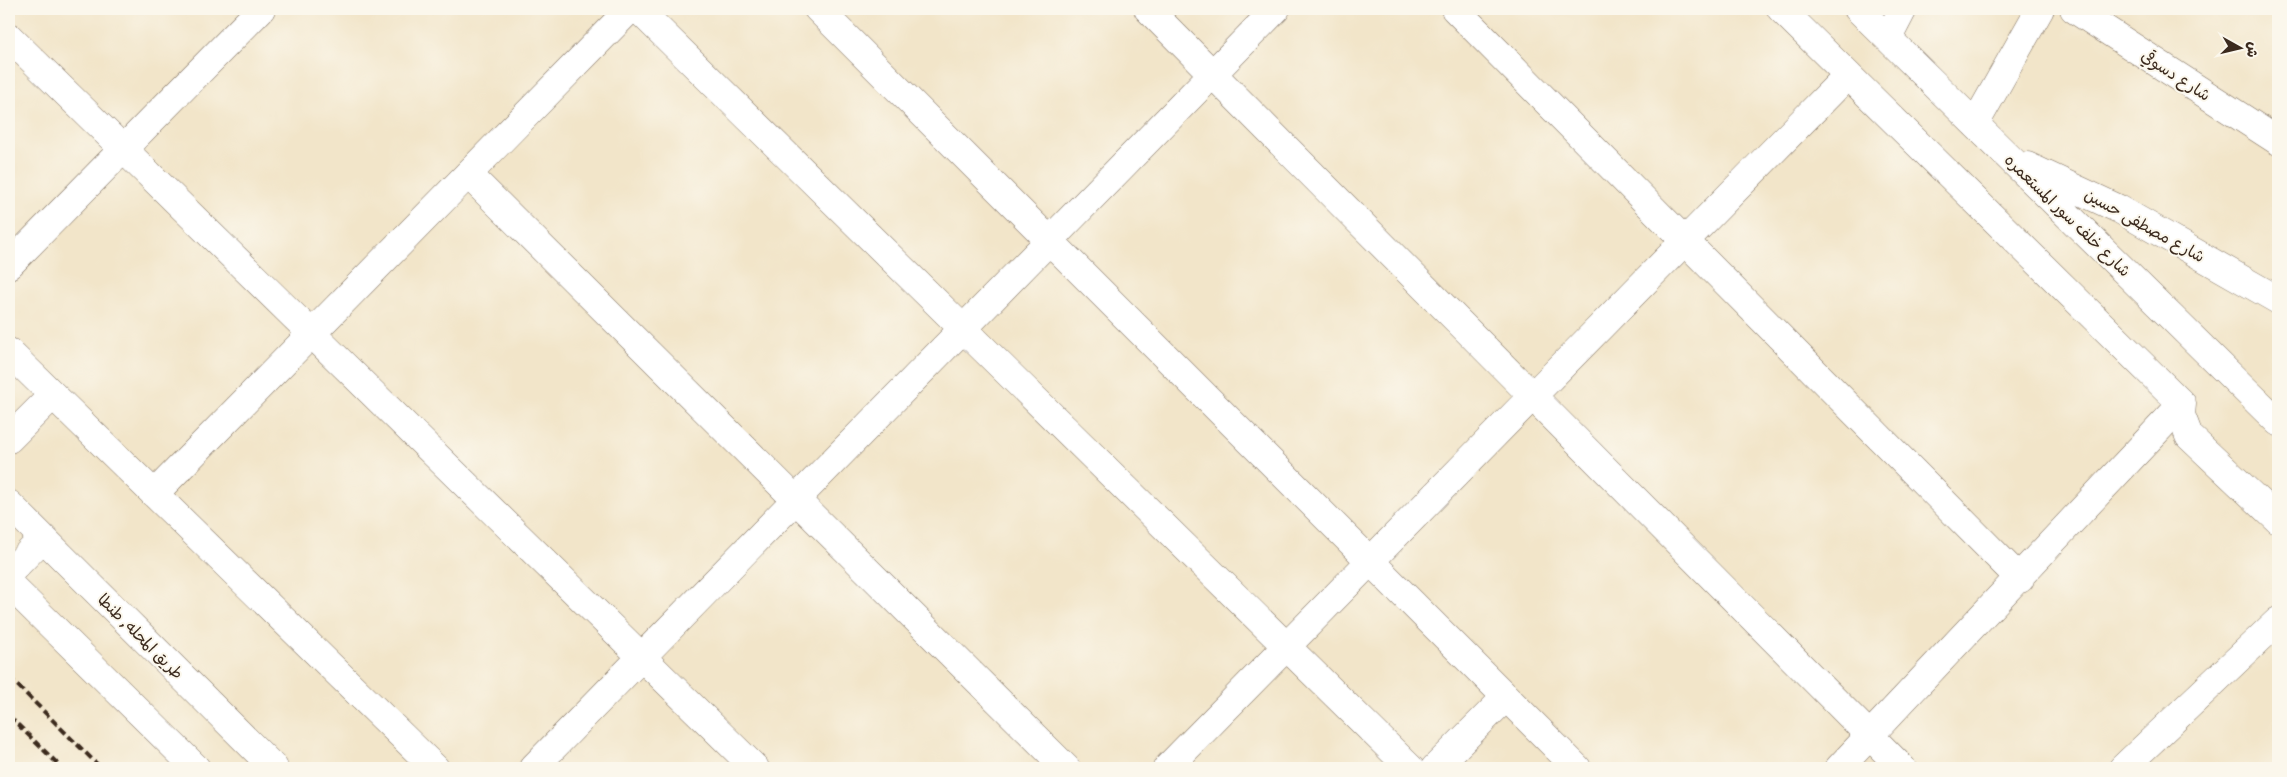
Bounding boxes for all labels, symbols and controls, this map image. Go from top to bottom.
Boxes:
north arrow [2214,22,2264,72]
text: ش [2239,40,2266,59]
street label: شارع دسوقي [2135,42,2217,109]
street label: شارع خلف سور المستعمره [1997,147,2138,284]
street label: شارع مصطفى حسين [2079,180,2211,271]
street label: طريق المحله, طنطا [90,586,191,687]

